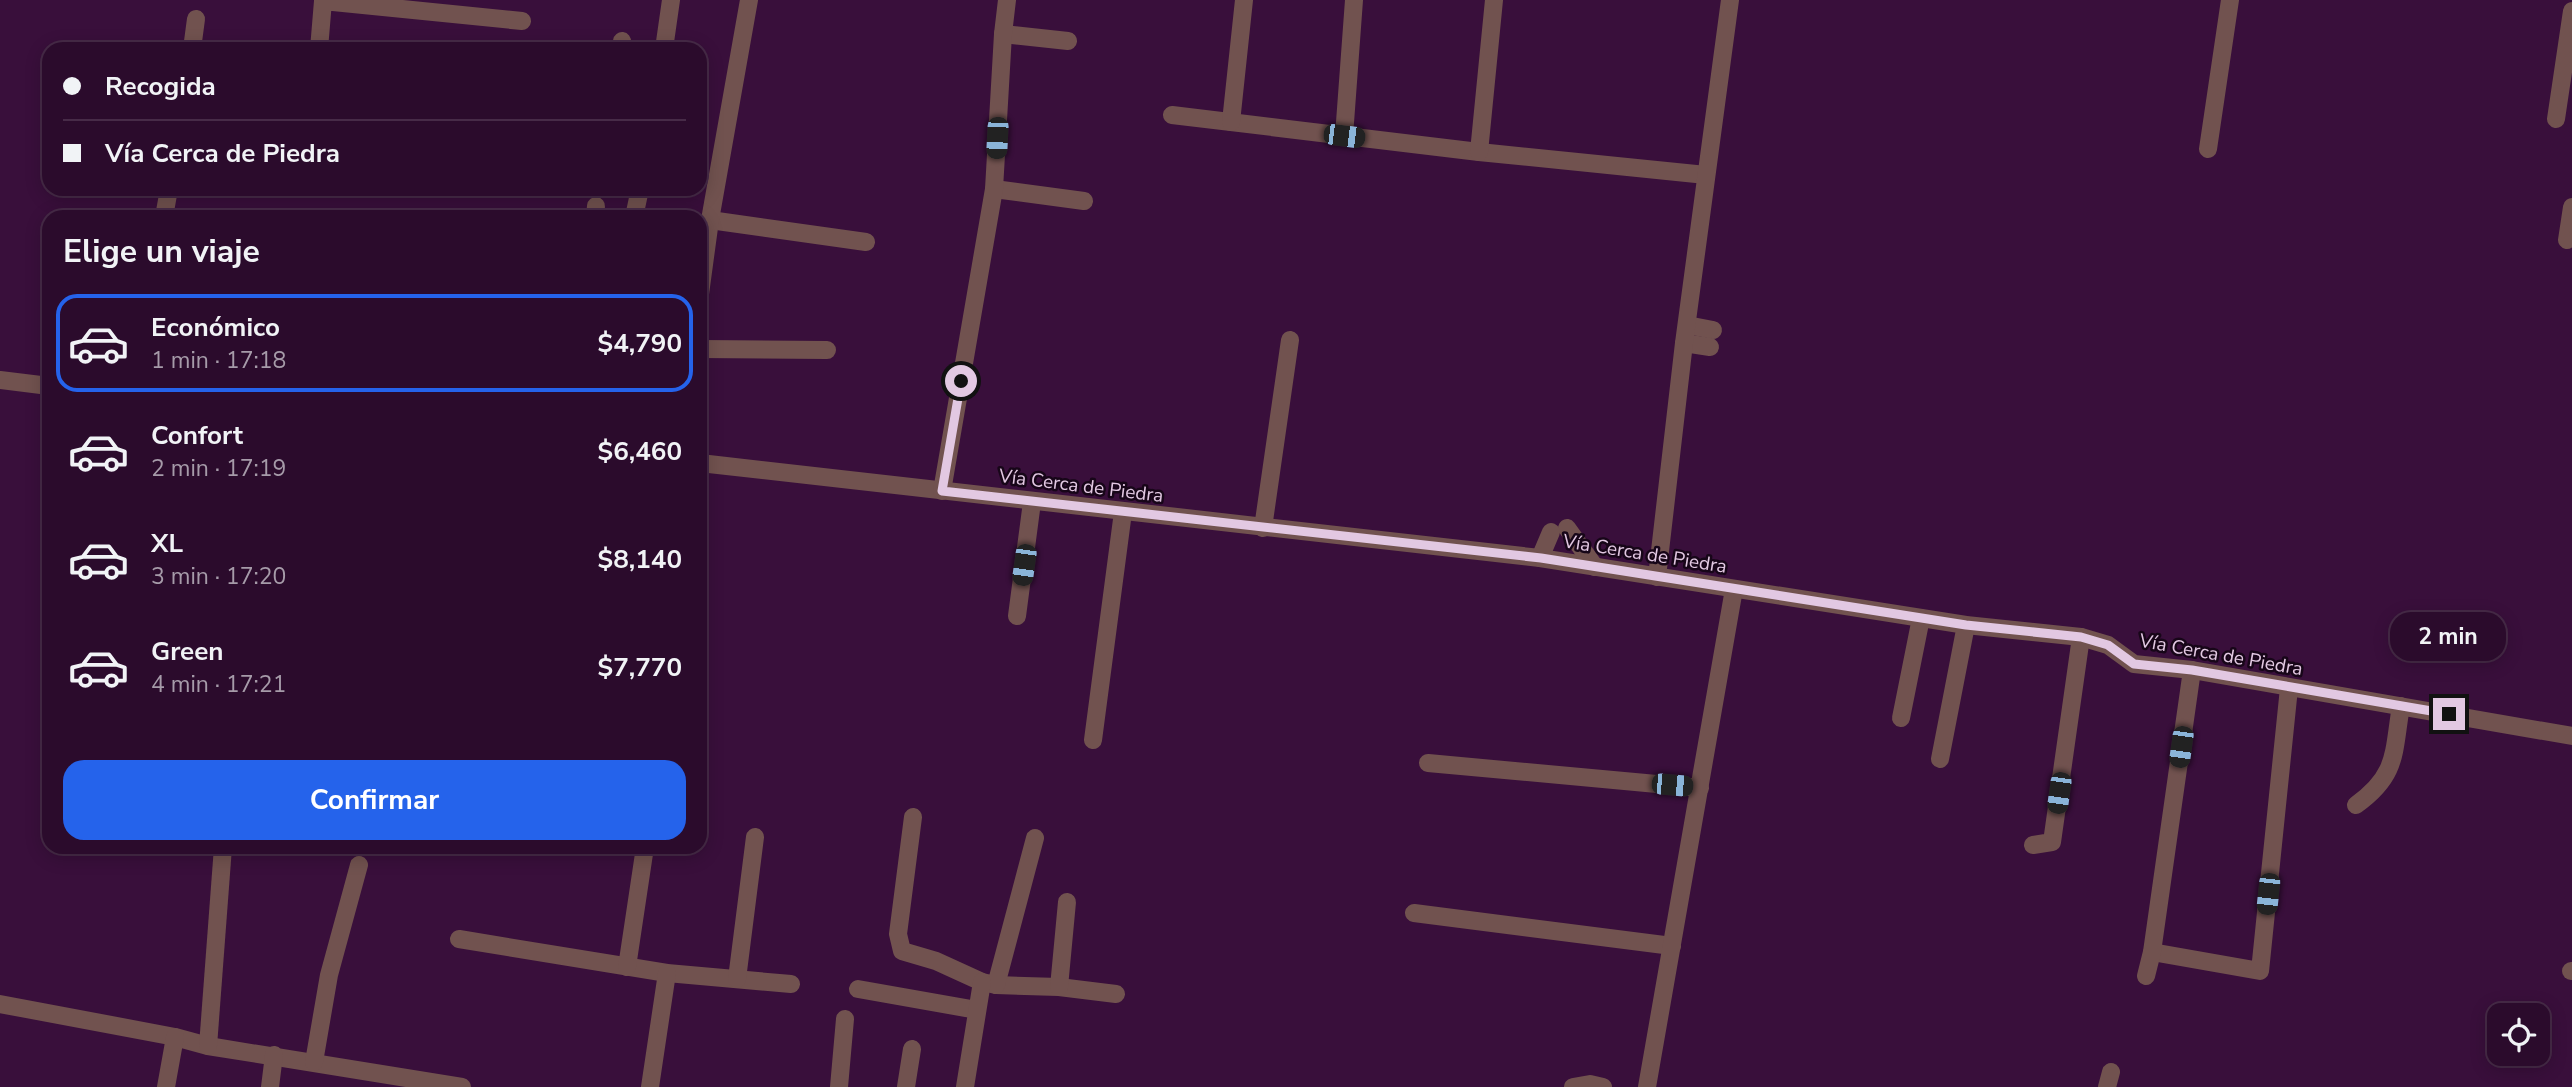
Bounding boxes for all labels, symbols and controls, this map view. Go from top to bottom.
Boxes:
text: Recogida [105,69,216,104]
car [986,116,1009,160]
car [1322,123,1367,149]
text: Vía Cerca de Piedra [105,136,340,171]
text: Elige un viaje [63,230,260,273]
text: Económico [151,310,280,345]
icon: car [67,312,130,375]
text: $4,790 [598,326,682,361]
text: 1 min · 17:18 [151,345,286,376]
route start [945,365,977,397]
text: Confort [151,418,243,453]
icon: car [67,420,130,483]
text: $6,460 [598,434,682,469]
text: 2 min · 17:19 [151,453,286,484]
street label: Vía Cerca de Piedra [996,463,1165,509]
text: XL [151,526,183,561]
icon: car [67,528,130,591]
street label: Vía Cerca de Piedra [1560,528,1729,580]
text: $8,140 [598,542,682,577]
car [1011,543,1038,587]
text: 3 min · 17:20 [151,561,286,592]
callout: 2 min [2391,612,2507,662]
text: 2 min [2418,621,2478,652]
street label: Vía Cerca de Piedra [2136,628,2305,682]
text: Green [151,634,224,669]
icon: car [67,636,130,699]
text: $7,770 [598,650,682,685]
text: 4 min · 17:21 [151,669,286,700]
route end [2433,698,2465,730]
car [2168,725,2195,769]
button: Confirmar [63,760,686,840]
car [2046,771,2073,815]
car [1651,773,1694,797]
car [2256,872,2281,916]
map controls [2487,1003,2550,1066]
button: locate [2487,1003,2550,1066]

